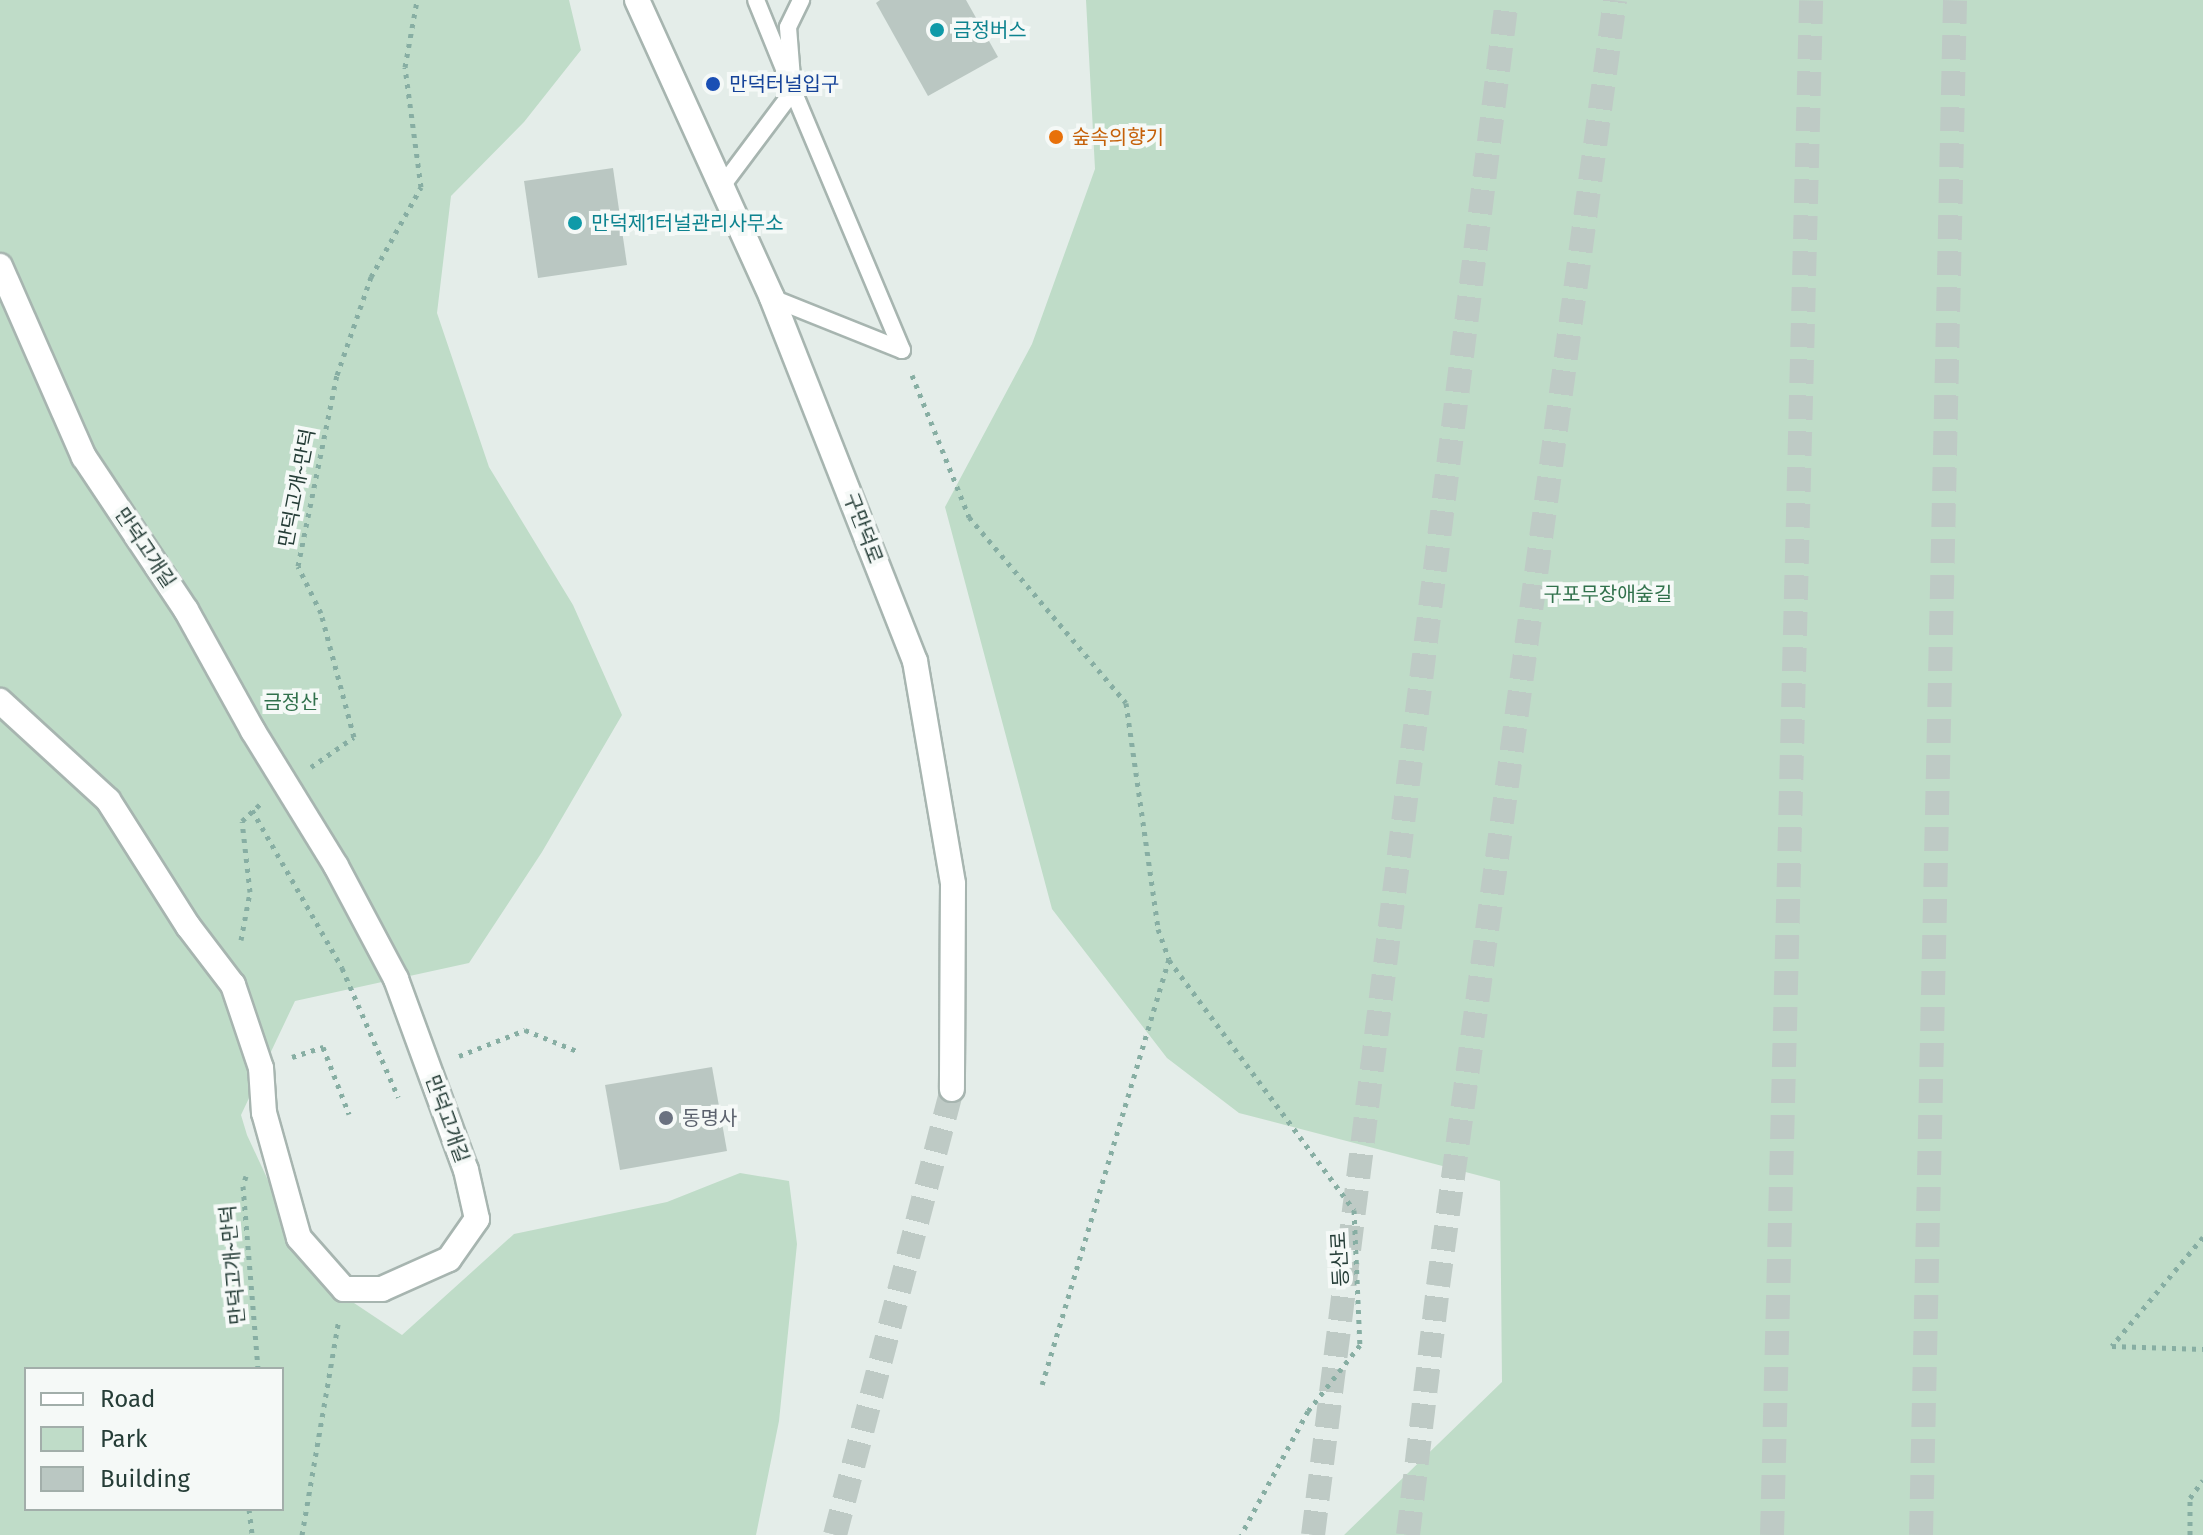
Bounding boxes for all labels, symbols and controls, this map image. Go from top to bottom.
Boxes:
place label: 금정버스 [953,18,1027,42]
marker: 금정버스 [928,21,946,39]
place label: 만덕터널입구 [729,72,839,96]
marker: 만덕터널입구 [704,75,722,93]
place label: 숲속의향기 [1072,125,1164,149]
marker: 숲속의향기 [1047,128,1065,146]
place label: 만덕제1터널관리사무소 [591,211,784,235]
marker: 만덕제1터널관리사무소 [566,214,584,232]
street label: 만덕고개~만덕 [274,427,320,549]
street label: 구만덕로 [839,489,887,567]
street label: 만덕고개길 [109,503,181,593]
park label: 구포무장애숲길 [1544,582,1672,606]
park label: 금정산 [263,690,319,714]
street label: 만덕고개길 [420,1072,474,1166]
place label: 동명사 [682,1106,737,1130]
marker: 동명사 [657,1109,675,1127]
street label: 만덕고개~만덕 [216,1204,250,1326]
street label: 등산로 [1327,1231,1353,1287]
legend [24,1367,284,1511]
text: Road [100,1385,155,1413]
text: Park [100,1425,147,1453]
text: Building [100,1465,190,1493]

